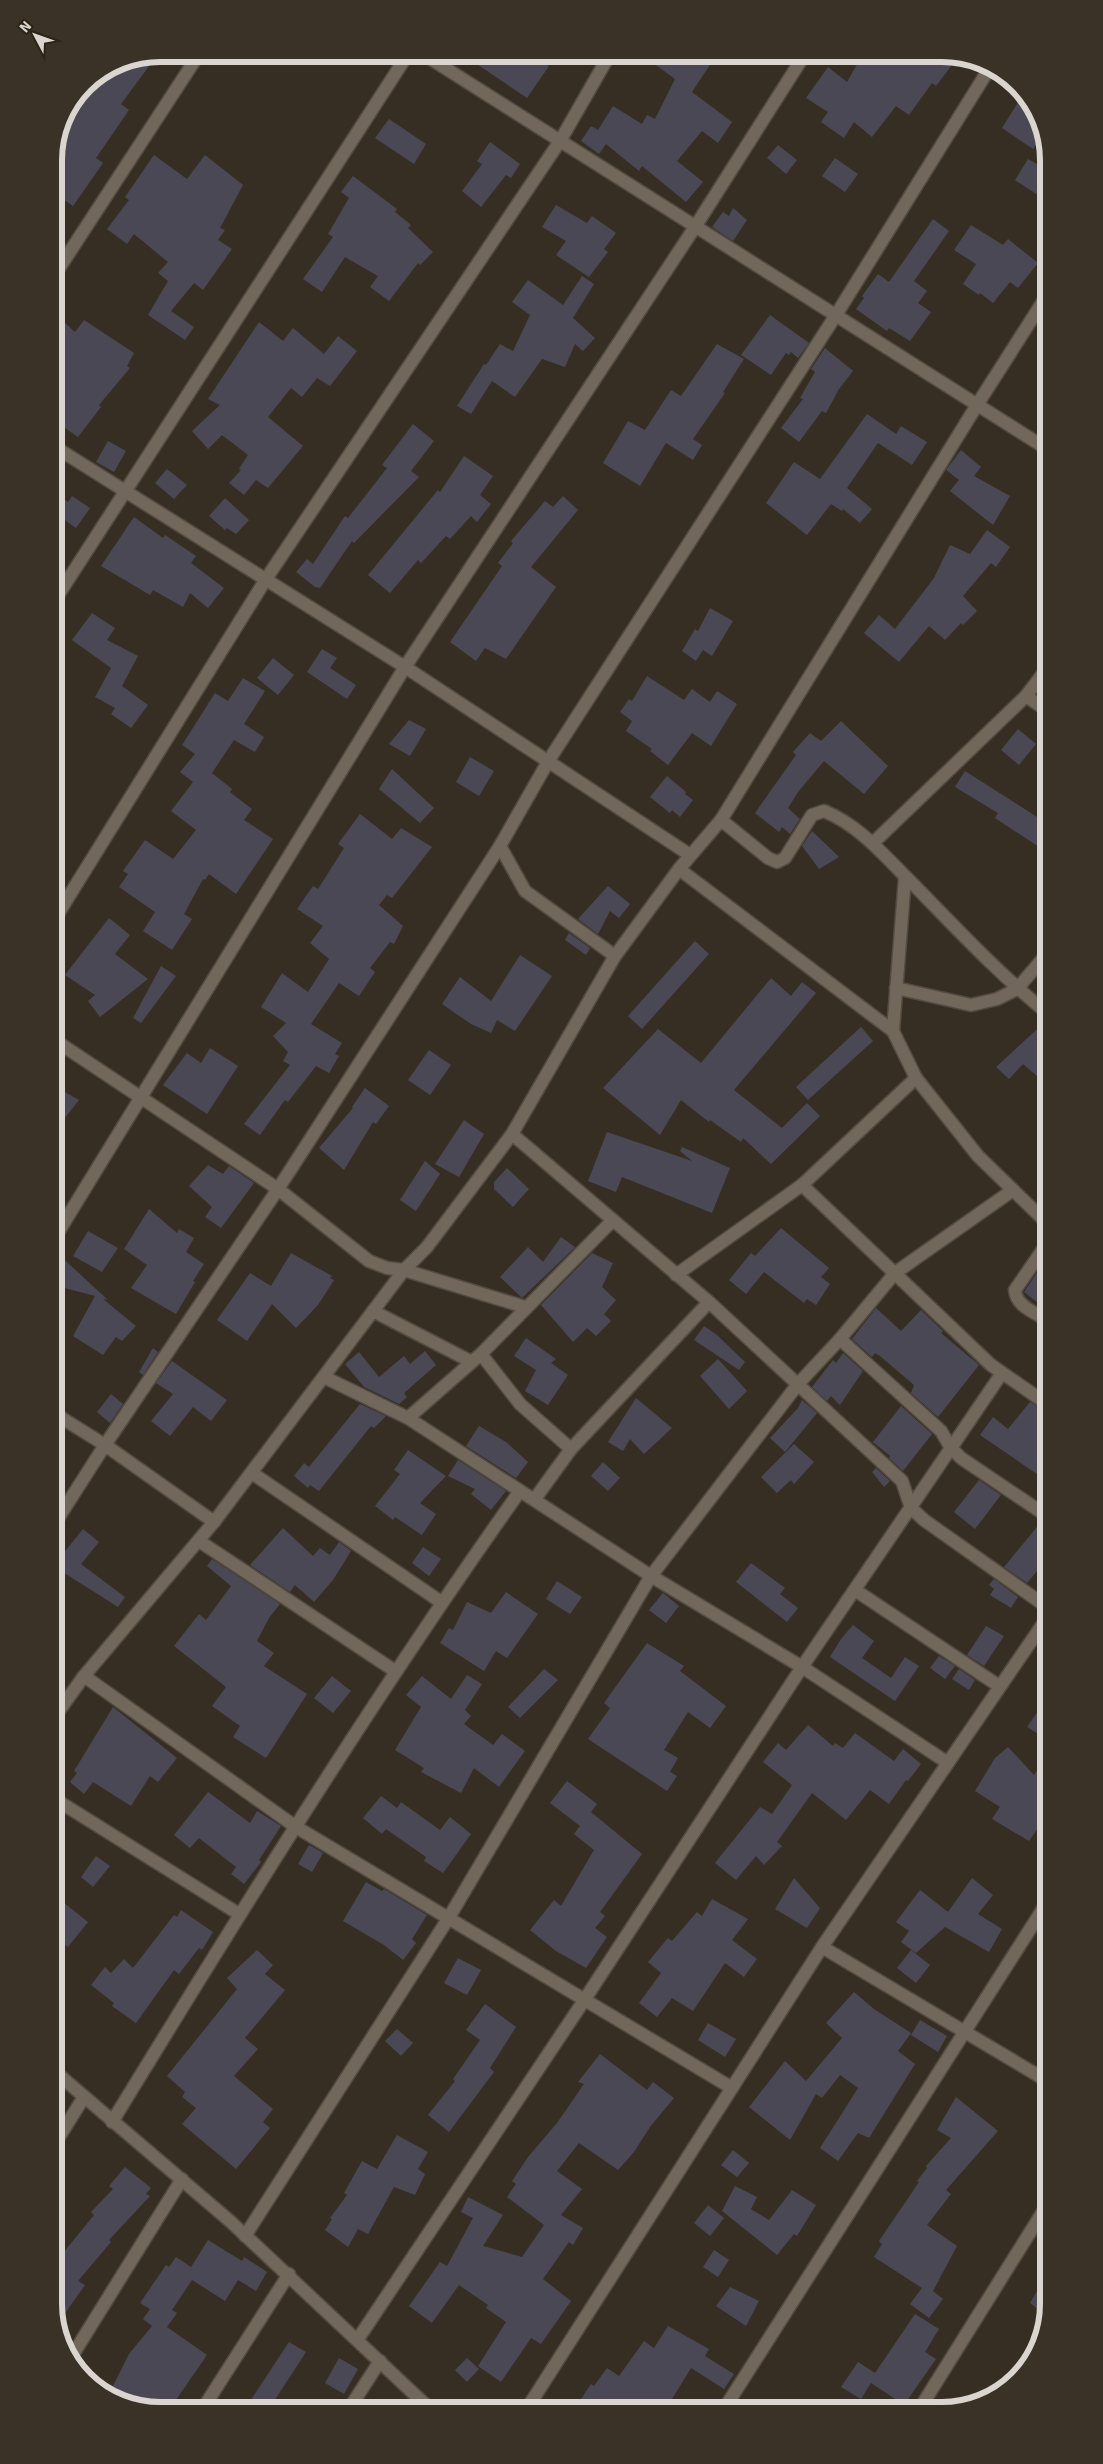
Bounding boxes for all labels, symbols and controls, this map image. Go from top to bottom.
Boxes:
north arrow [10,10,60,60]
text: N [16,18,35,36]

